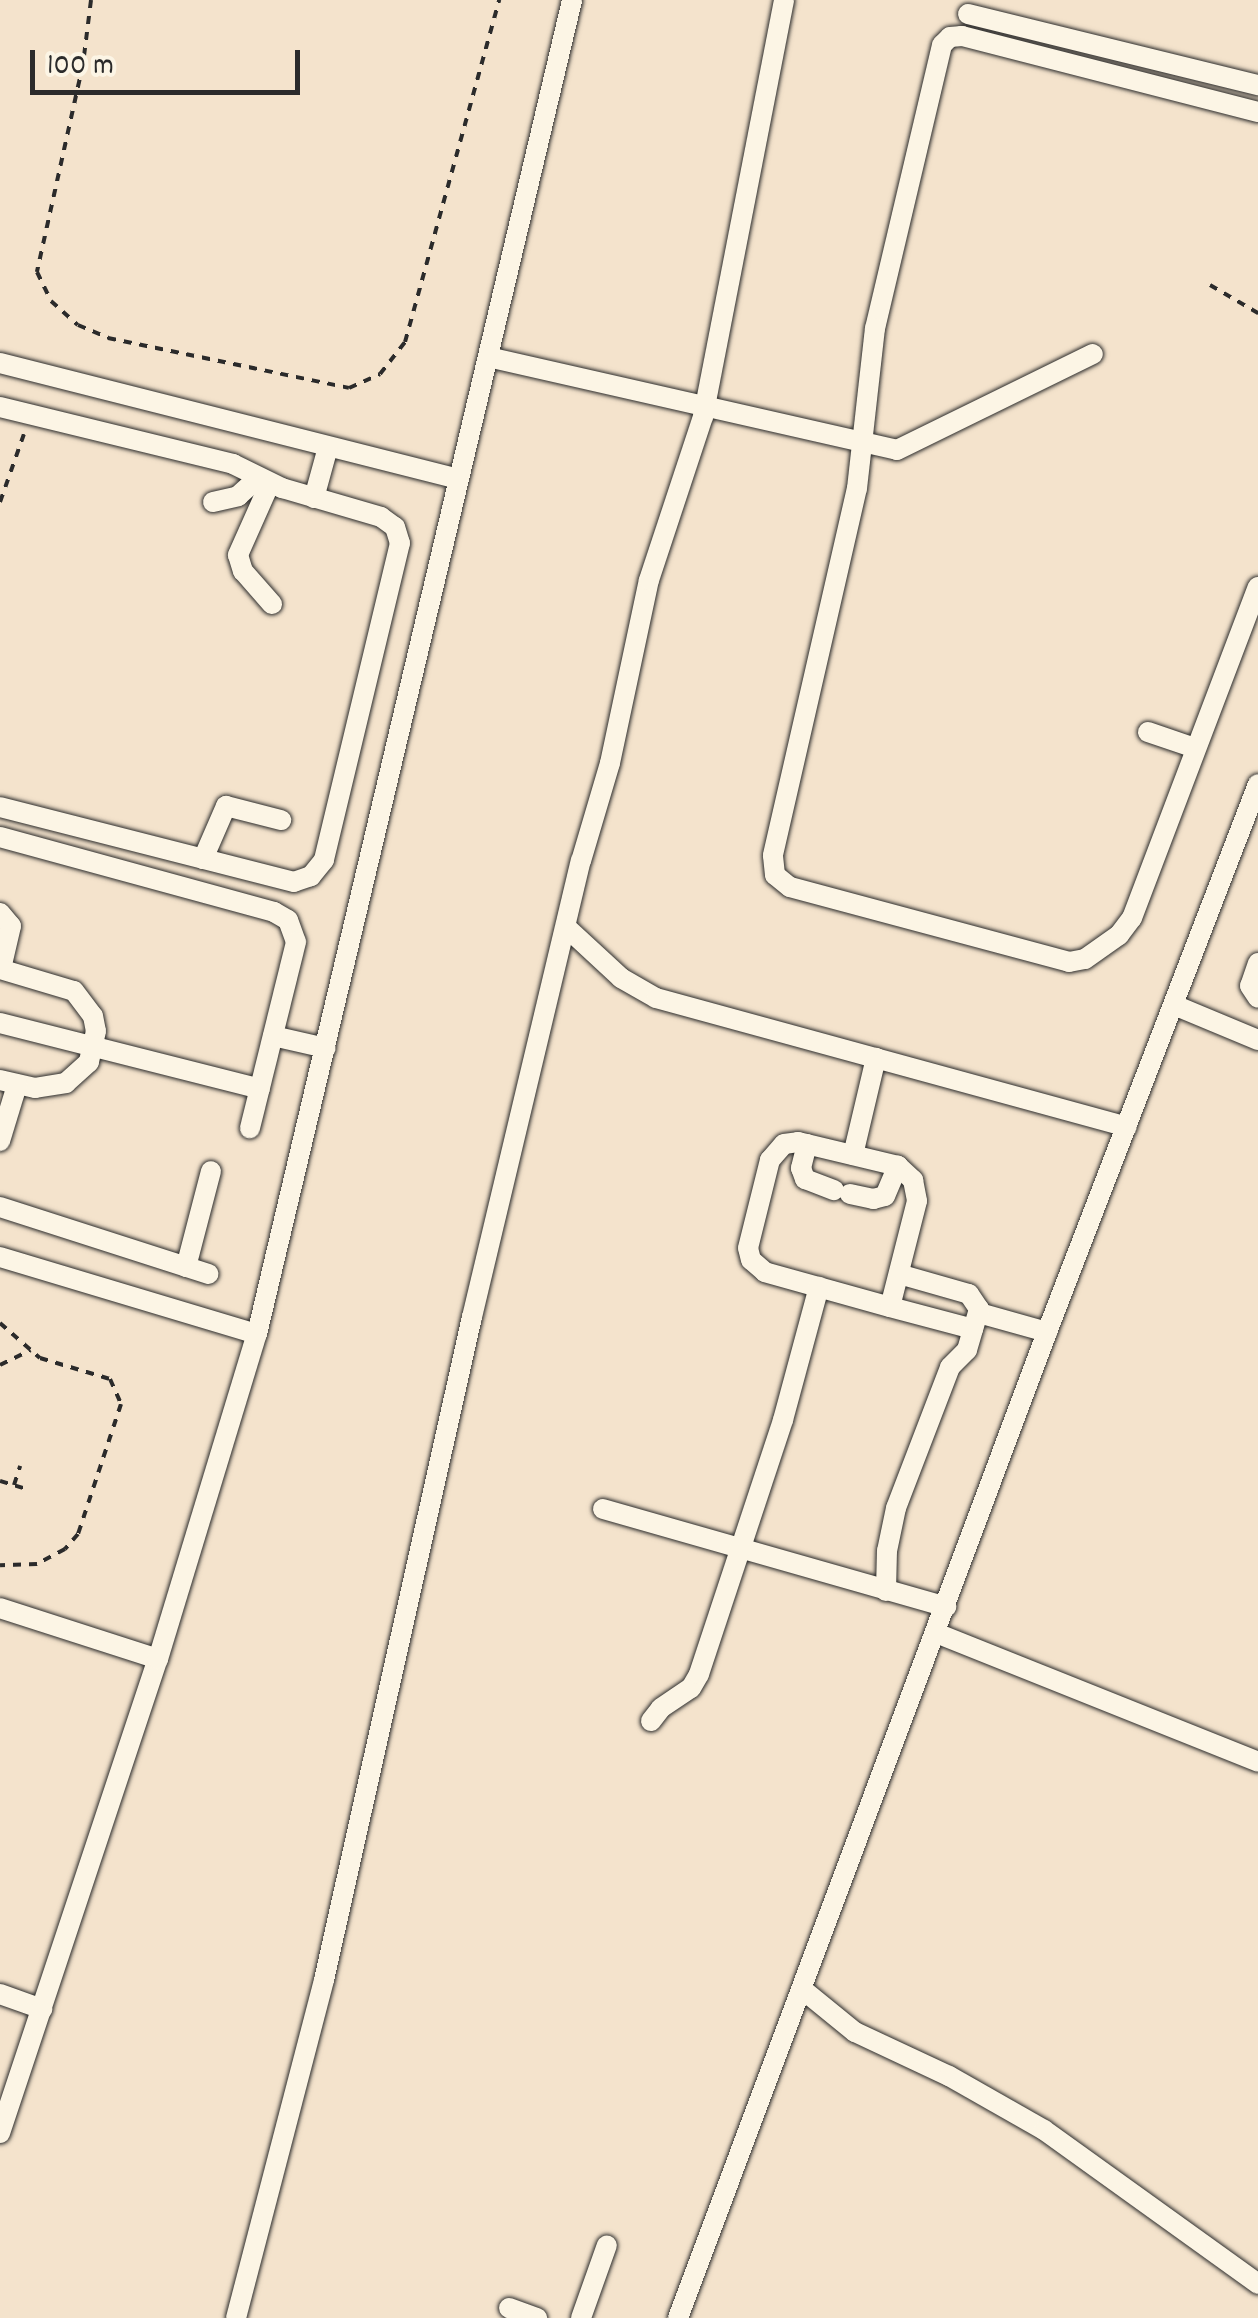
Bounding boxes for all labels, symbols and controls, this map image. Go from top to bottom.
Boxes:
scale bar [35,30,305,92]
text: 100 m [47,46,114,89]

